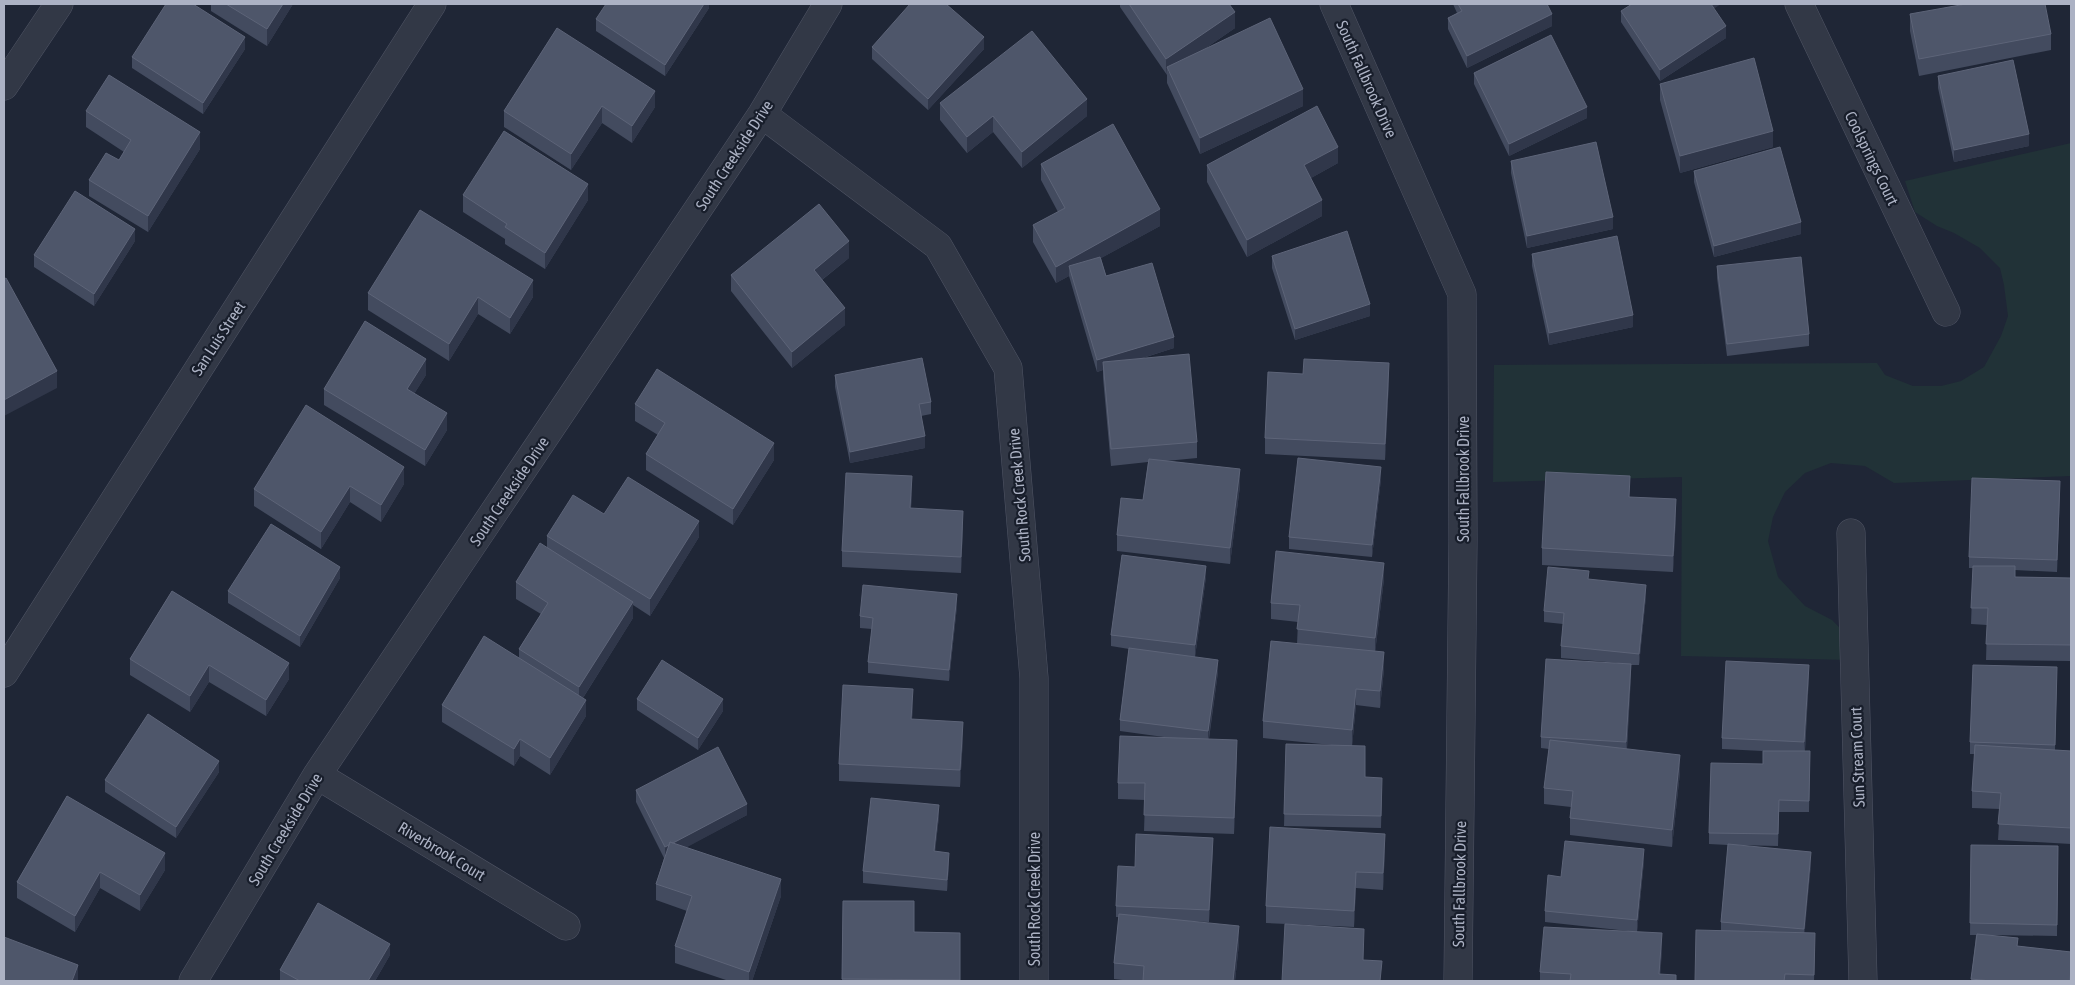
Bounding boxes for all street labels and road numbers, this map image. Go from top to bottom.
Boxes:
street label: South Fallbrook Drive [1333,18,1401,140]
street label: South Creekside Drive [692,97,776,213]
street label: Coolsprings Court [1841,108,1903,209]
street label: San Luis Street [187,297,249,378]
street label: South Fallbrook Drive [1454,416,1472,542]
street label: South Rock Creek Drive [1004,428,1034,562]
street label: South Creekside Drive [466,433,552,549]
street label: Sun Stream Court [1846,706,1868,808]
street label: South Creekside Drive [244,770,326,888]
street label: Riverbrook Court [395,818,489,884]
street label: South Fallbrook Drive [1449,821,1469,947]
street label: South Rock Creek Drive [1025,832,1043,966]

